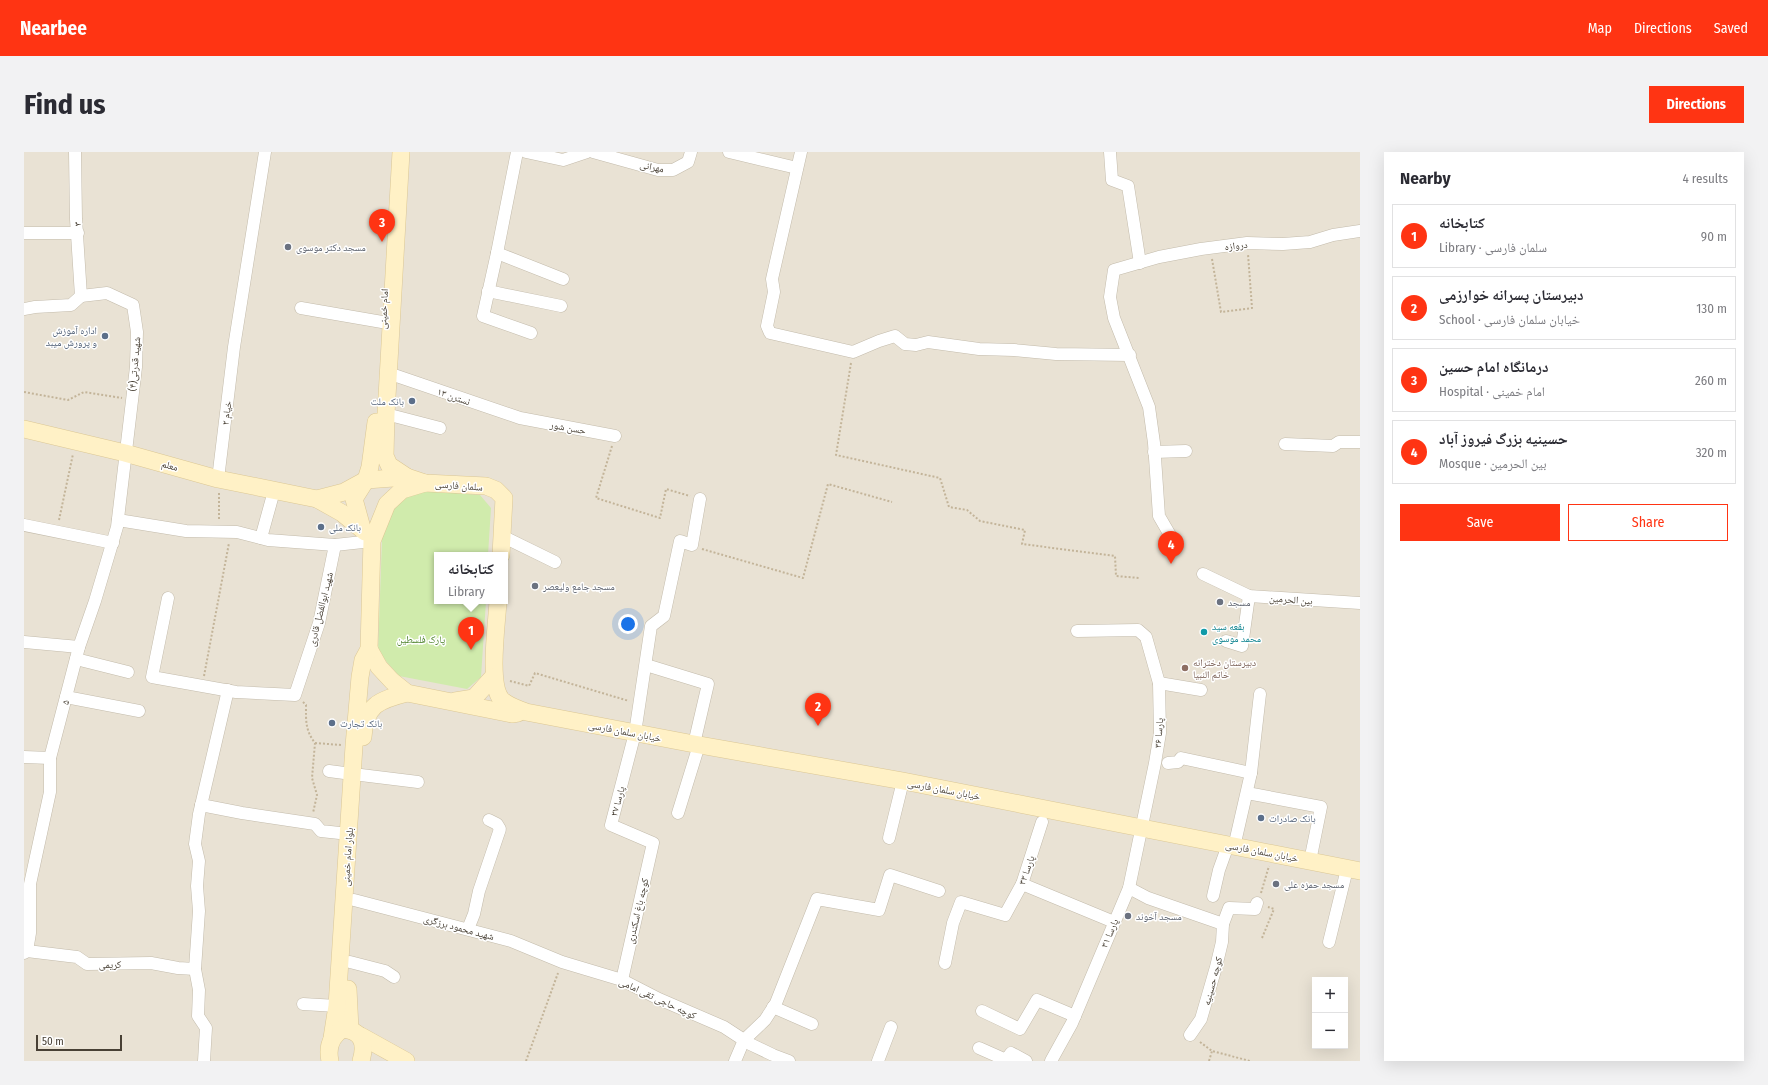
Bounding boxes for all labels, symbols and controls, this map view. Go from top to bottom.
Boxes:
text: Nearbee [20,17,87,40]
text: Map [1588,20,1612,37]
text: Directions [1634,20,1692,37]
text: Saved [1714,20,1748,37]
button: Directions [1649,86,1744,123]
text: Find us [24,88,106,121]
street label: مهرانی [639,159,665,175]
text: Nearby [1400,168,1451,189]
text: 4 results [1682,171,1728,186]
pin: 3 [369,209,395,242]
text: کتابخانه [1439,214,1485,232]
street label: ۳ [72,221,84,227]
text: 1 [1411,229,1417,244]
text: 90 m [1701,229,1727,244]
street label: دروازه [1224,239,1248,253]
text: Library · سلمان فارسی [1439,240,1547,255]
marker: مسجد دکتر موسوی [283,242,293,252]
place label: مسجد دکتر موسوی [296,242,366,254]
text: دبیرستان پسرانه خوارزمی [1439,286,1583,304]
street label: امام خمینی [377,288,392,330]
text: 2 [1411,301,1417,316]
text: 130 m [1696,301,1727,316]
text: School · خیابان سلمان فارسی [1439,312,1580,327]
place label: اداره آموزش و پرورش میبد [46,325,97,349]
marker: اداره آموزش و پرورش میبد [100,331,110,341]
street label: شهید قدرتی(۴) [126,336,143,392]
text: درمانگاه امام حسین [1439,358,1548,376]
text: 3 [1411,373,1417,388]
text: 260 m [1695,373,1727,388]
text: Hospital · امام خمینی [1439,384,1545,399]
street label: نسترن ۱۳ [436,386,472,408]
place label: بانک ملت [371,396,404,408]
marker: بانک ملت [407,396,417,406]
street label: خیام ۲ [220,400,235,426]
street label: حسن شور [548,419,587,437]
text: حسینیه بزرگ فیروز آباد [1439,430,1568,448]
text: 4 [1411,445,1417,460]
text: 320 m [1696,445,1727,460]
text: Mosque · بین الحرمین [1439,456,1547,471]
street label: معلم [160,458,180,475]
street label: سلمان فارسی [435,478,484,494]
button: Save [1400,504,1560,541]
button: Share [1568,504,1728,541]
marker: بانک ملی [316,522,326,532]
place label: بانک ملی [329,522,361,534]
pin: 4 [1158,531,1184,564]
popup [434,552,508,604]
text: کتابخانه [448,560,494,578]
street label: شهید ابوالفضل قادری [306,570,336,648]
marker: مسجد جامع ولیعصر [530,581,540,591]
place label: مسجد جامع ولیعصر [542,581,615,593]
text: Library [448,584,485,599]
street label: بین الحرمین [1269,592,1313,608]
marker: مسجد [1215,597,1225,607]
place label: مسجد [1228,597,1251,609]
your location [618,614,638,634]
pin: 1 [458,617,484,650]
place label: بقعه سید محمد موسوی [1212,621,1262,645]
marker: بقعه سید محمد موسوی [1199,627,1209,637]
park label: پارک فلسطین [397,634,445,646]
place label: دبیرستان دخترانه خاتم النبیا [1193,657,1256,682]
marker: دبیرستان دخترانه خاتم النبیا [1180,663,1190,673]
pin: 2 [805,693,831,726]
street label: ۵ [60,698,72,706]
marker: بانک تجارت [327,718,337,728]
place label: بانک تجارت [340,718,383,730]
street label: پارسا ۳۶ [1152,718,1166,749]
street label: خیابان سلمان فارسی [587,719,663,745]
street label: خیابان سلمان فارسی [906,777,982,803]
street label: پارسا ۳۷ [608,785,628,817]
marker: بانک صادرات [1256,813,1266,823]
place label: بانک صادرات [1269,813,1316,825]
street label: بلوار امام خمینی [340,827,357,887]
street label: خیابان سلمان فارسی [1224,839,1300,865]
street label: پارسا ۳۳ [1016,854,1038,887]
street label: کوچه باغ اسکندری [625,877,651,945]
marker: مسجد حمزه علی [1271,879,1281,889]
place label: مسجد حمزه علی [1284,879,1345,891]
marker: مسجد آخوند [1123,911,1133,921]
place label: مسجد آخوند [1136,911,1182,923]
street label: شهید محمود برزگری [422,913,496,943]
street label: پارسا ۳۱ [1098,917,1121,950]
street label: کوچه حسینیه [1201,956,1225,1007]
street label: کریمی [99,959,121,971]
street label: کوچه حاجی تقی امامی [617,976,698,1022]
map controls [1312,977,1348,1049]
button: + [1312,977,1348,1013]
button: − [1312,1013,1348,1049]
scale bar [36,1033,122,1052]
text: 50 m [42,1035,64,1048]

